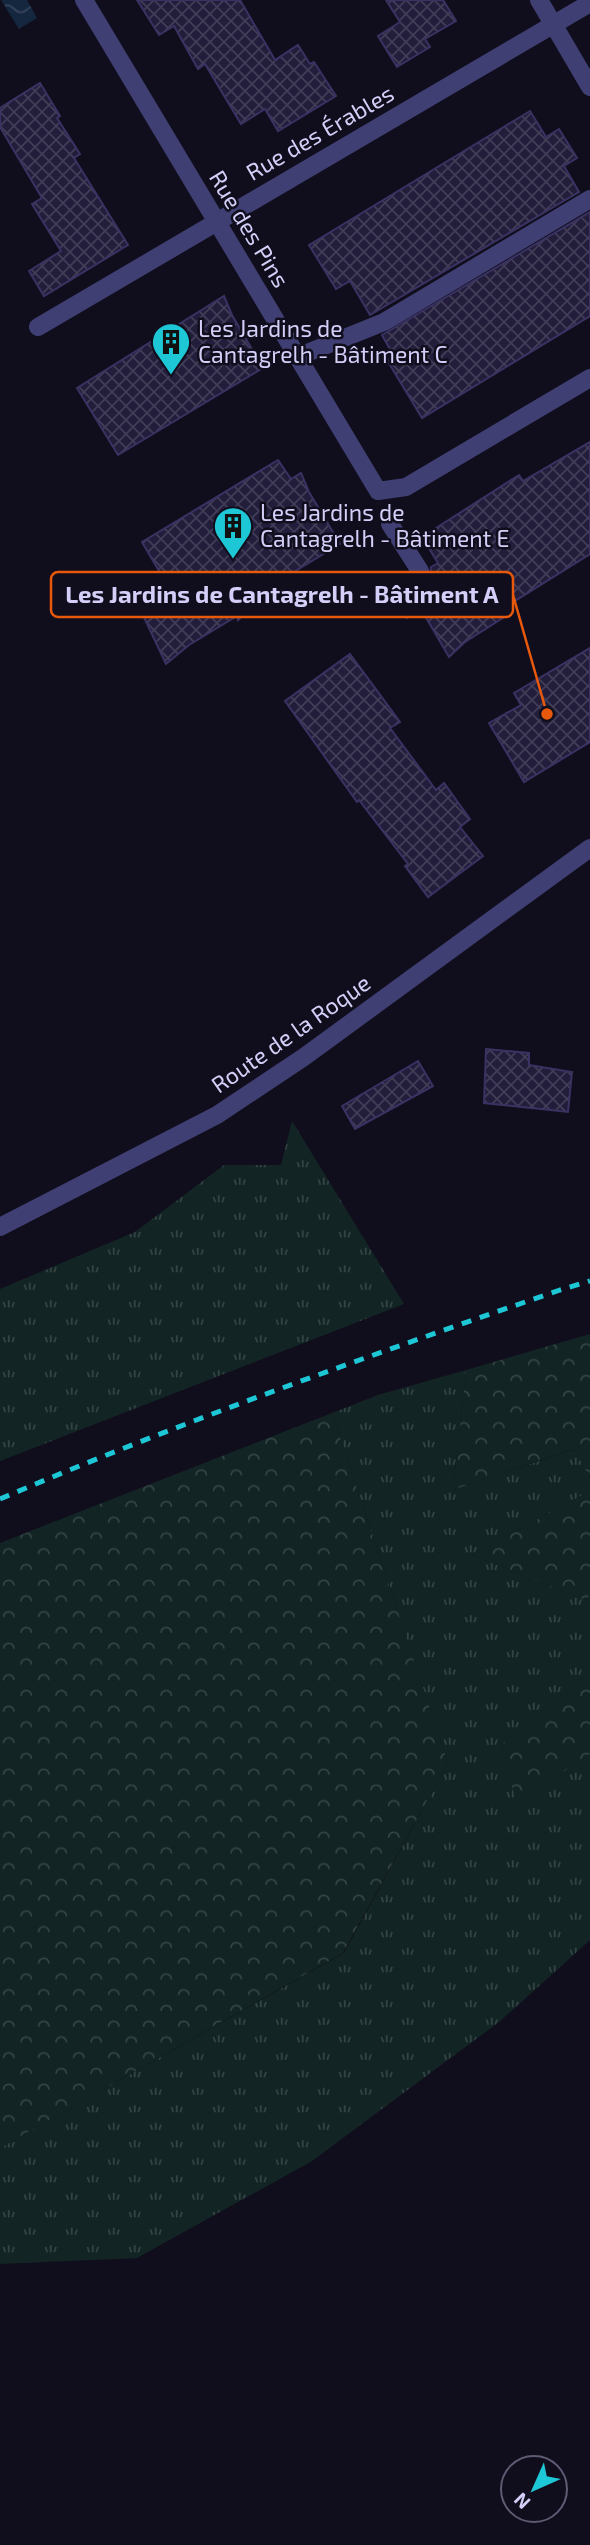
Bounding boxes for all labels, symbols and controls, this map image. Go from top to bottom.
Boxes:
street label: Rue des Érables [241,79,398,186]
street label: Rue des Pins [204,165,296,292]
place label: Les Jardins de Cantagrelh - Bâtiment C [198,314,448,368]
building icon: Les Jardins de Cantagrelh - Bâtiment C [150,321,192,376]
place label: Les Jardins de Cantagrelh - Bâtiment E [260,498,509,552]
building icon: Les Jardins de Cantagrelh - Bâtiment E [212,505,254,560]
callout: Les Jardins de Cantagrelh - Bâtiment A [51,572,513,617]
text: Les Jardins de Cantagrelh - Bâtiment A [65,579,499,608]
street label: Route de la Roque [206,968,375,1098]
north arrow [499,2454,569,2524]
text: N [509,2488,535,2514]

